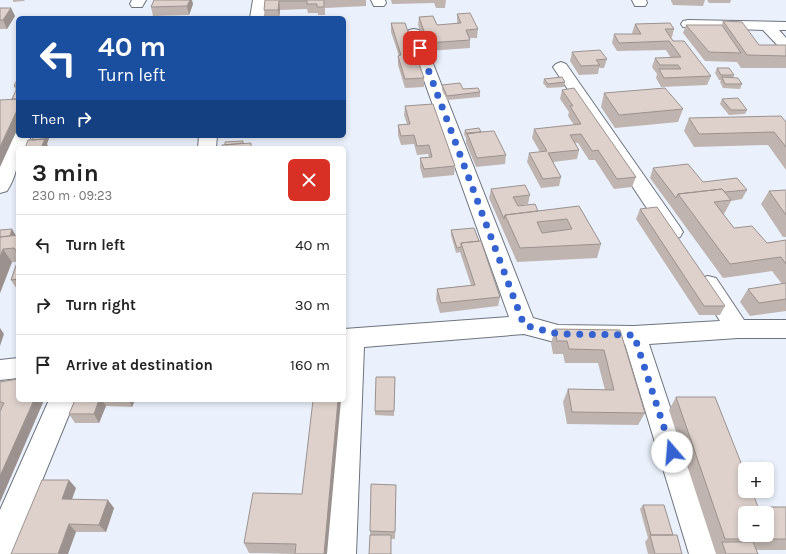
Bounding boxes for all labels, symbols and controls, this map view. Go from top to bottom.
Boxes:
text: 40 m [98,30,166,63]
pin [403,31,437,65]
icon: left [32,32,84,84]
icon: arrive [409,37,431,59]
text: Turn left [98,64,166,86]
icon: right [73,108,95,130]
text: Then [32,110,65,128]
text: 3 min [32,159,99,187]
button: close [288,159,330,201]
text: 230 m · 09:23 [32,188,112,203]
icon: left [32,234,54,256]
text: Turn left [66,236,125,254]
text: 40 m [295,236,330,254]
icon: right [32,294,54,316]
text: Turn right [66,296,136,314]
text: 30 m [295,296,330,314]
icon: arrive [32,354,54,376]
text: Arrive at destination [66,356,213,374]
text: 160 m [290,356,330,374]
position arrow [651,431,693,473]
map controls [738,462,774,542]
button: + [738,462,774,498]
button: − [738,506,774,542]

